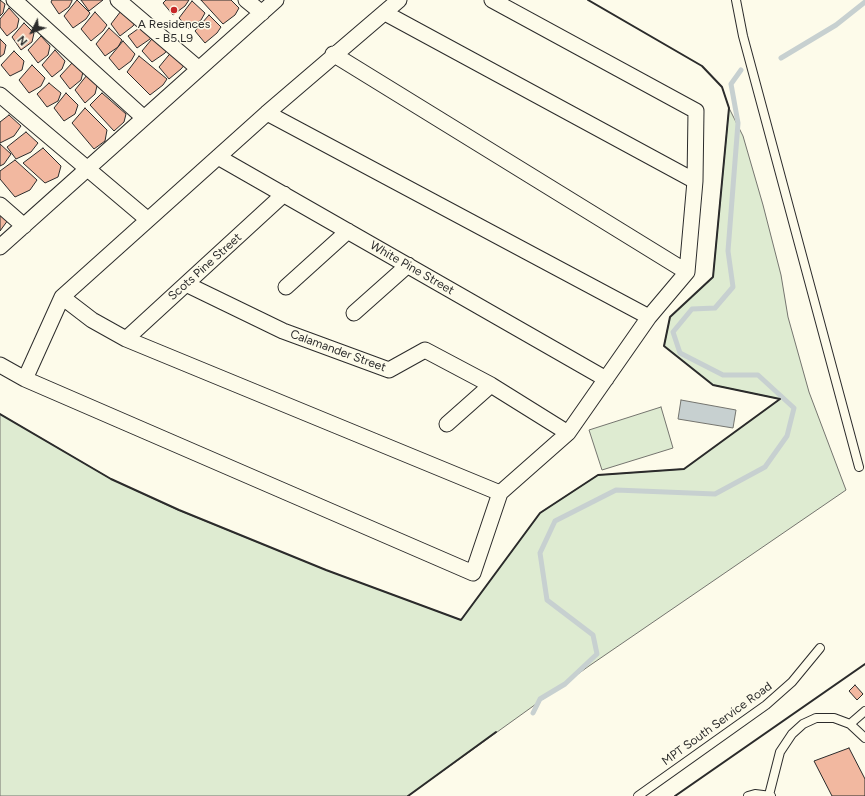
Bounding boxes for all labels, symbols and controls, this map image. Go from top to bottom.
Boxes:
marker: A Residences - B5 L9 [169,5,179,15]
north arrow [12,12,52,52]
place label: A Residences - B5 L9 [138,17,210,45]
text: N [15,33,30,48]
street label: Scots Pine Street [165,230,245,304]
street label: White Pine Street [367,238,457,298]
street label: Calamander Street [288,327,388,375]
street label: MPT South Service Road [659,679,775,769]

